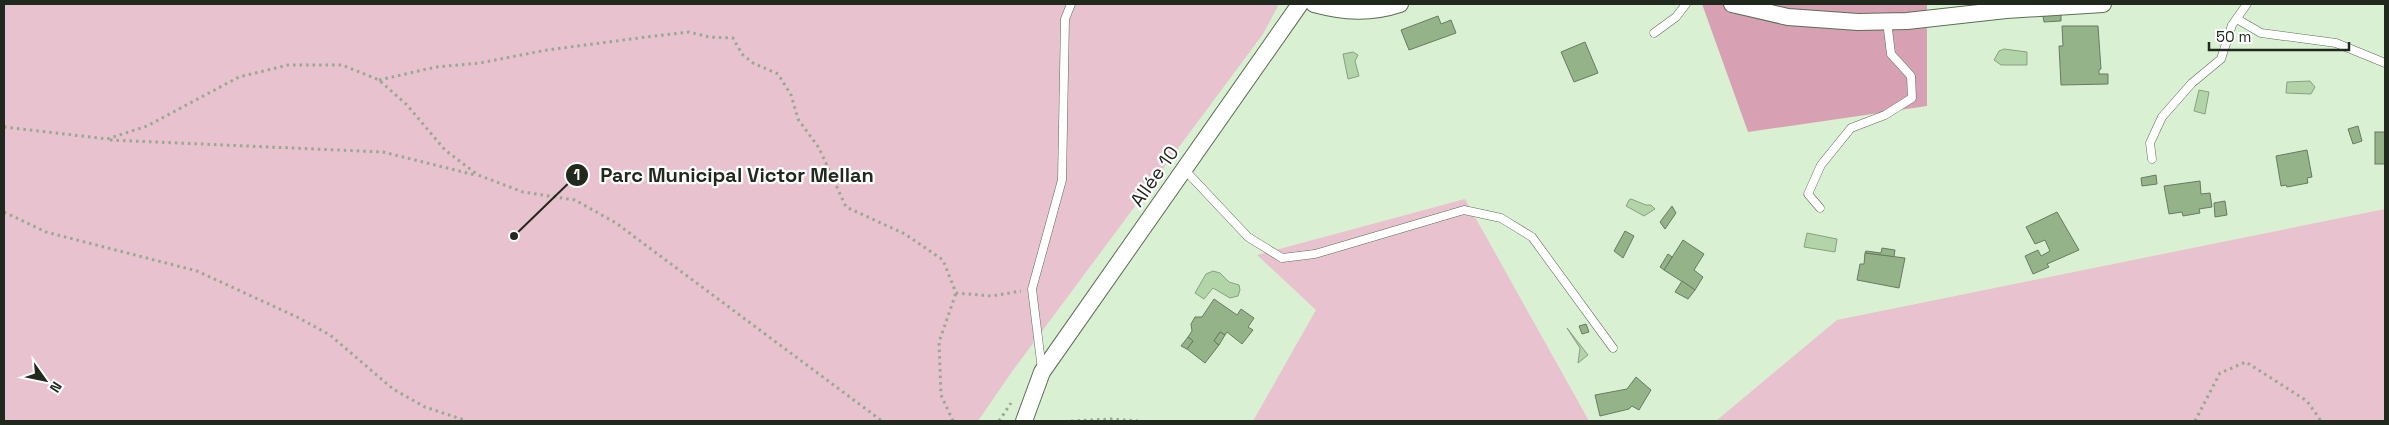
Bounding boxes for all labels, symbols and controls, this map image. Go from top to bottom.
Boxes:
scale bar [2209,20,2349,52]
text: 50 m [2216,27,2251,46]
street label: Allée 10 [1124,141,1184,212]
callout: Parc Municipal Victor Mellan [565,158,884,193]
text: Parc Municipal Victor Mellan [600,162,874,188]
text: 1 [574,165,580,184]
north arrow [20,355,70,405]
text: N [46,378,66,396]

